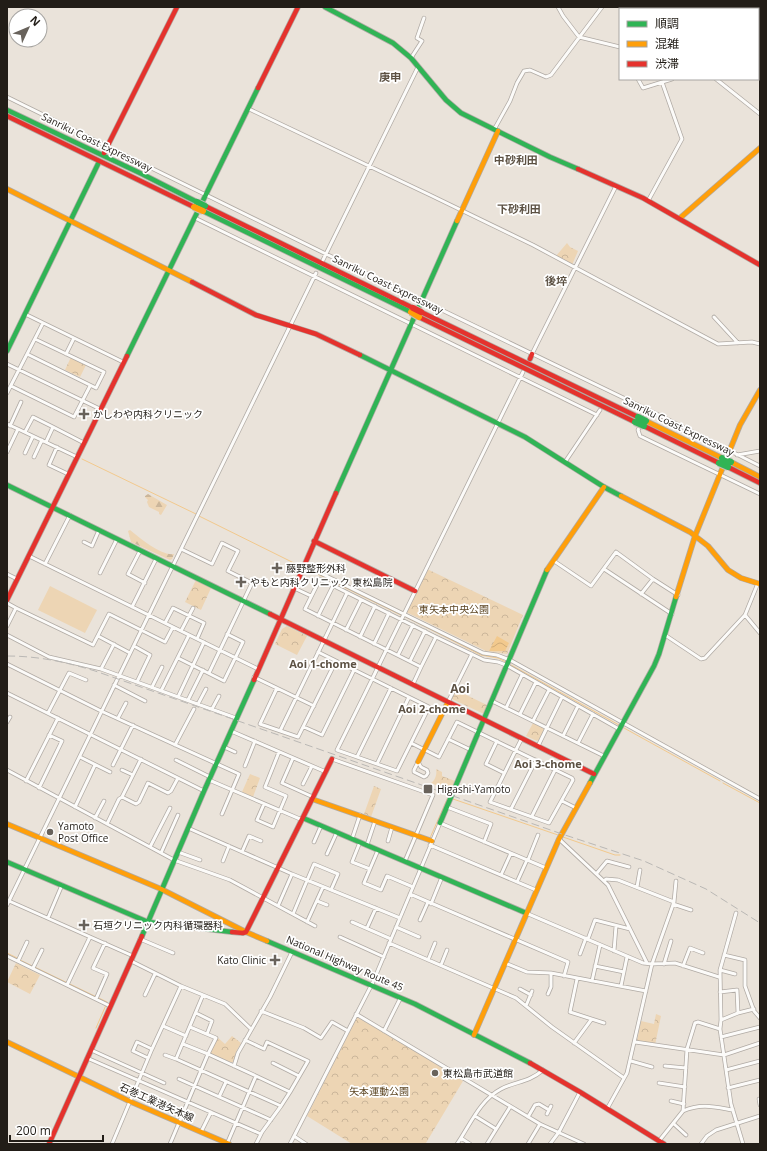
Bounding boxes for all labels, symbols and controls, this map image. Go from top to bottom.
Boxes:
north arrow [8,8,48,48]
legend [619,8,759,80]
text: N [27,12,44,29]
text: 順調 [655,15,679,32]
text: 混雑 [655,35,679,52]
text: 渋滞 [655,55,679,72]
district label: 庚申 [379,69,401,84]
street label: Sanriku Coast Expressway [40,109,155,175]
district label: 中砂利田 [494,152,538,167]
district label: 下砂利田 [497,201,541,216]
street label: Sanriku Coast Expressway [331,251,446,317]
district label: 後埣 [545,273,567,288]
street label: Sanriku Coast Expressway [622,393,737,459]
place label: かしわや内科クリニック [93,407,203,421]
marker: かしわや内科クリニック [78,408,90,420]
place label: 藤野整形外科 [286,561,346,575]
marker: 藤野整形外科 [271,562,283,574]
place label: やもと内科クリニック 東松島院 [250,575,392,589]
marker: やもと内科クリニック 東松島院 [235,576,247,588]
park label: 東矢本中央公園 [419,602,489,616]
district label: Aoi 1-chome [289,656,357,671]
district label: Aoi [450,680,470,697]
district label: Aoi 2-chome [398,701,466,716]
district label: Aoi 3-chome [514,756,582,771]
place label: Higashi-Yamoto [437,782,511,796]
marker: Higashi-Yamoto [422,783,434,795]
place label: Yamoto Post Office [58,819,109,845]
marker: Yamoto Post Office [45,827,55,837]
place label: 石垣クリニック内科循環器科 [93,918,223,932]
marker: 石垣クリニック内科循環器科 [78,919,90,931]
street label: National Highway Route 45 [284,932,406,994]
place label: Kato Clinic [217,953,266,967]
marker: Kato Clinic [269,954,281,966]
place label: 東松島市武道館 [443,1066,513,1080]
marker: 東松島市武道館 [430,1068,440,1078]
street label: 石巻工業港矢本線 [118,1079,196,1125]
park label: 矢本運動公園 [349,1084,409,1098]
scale bar [10,1117,103,1143]
text: 200 m [16,1122,51,1139]

